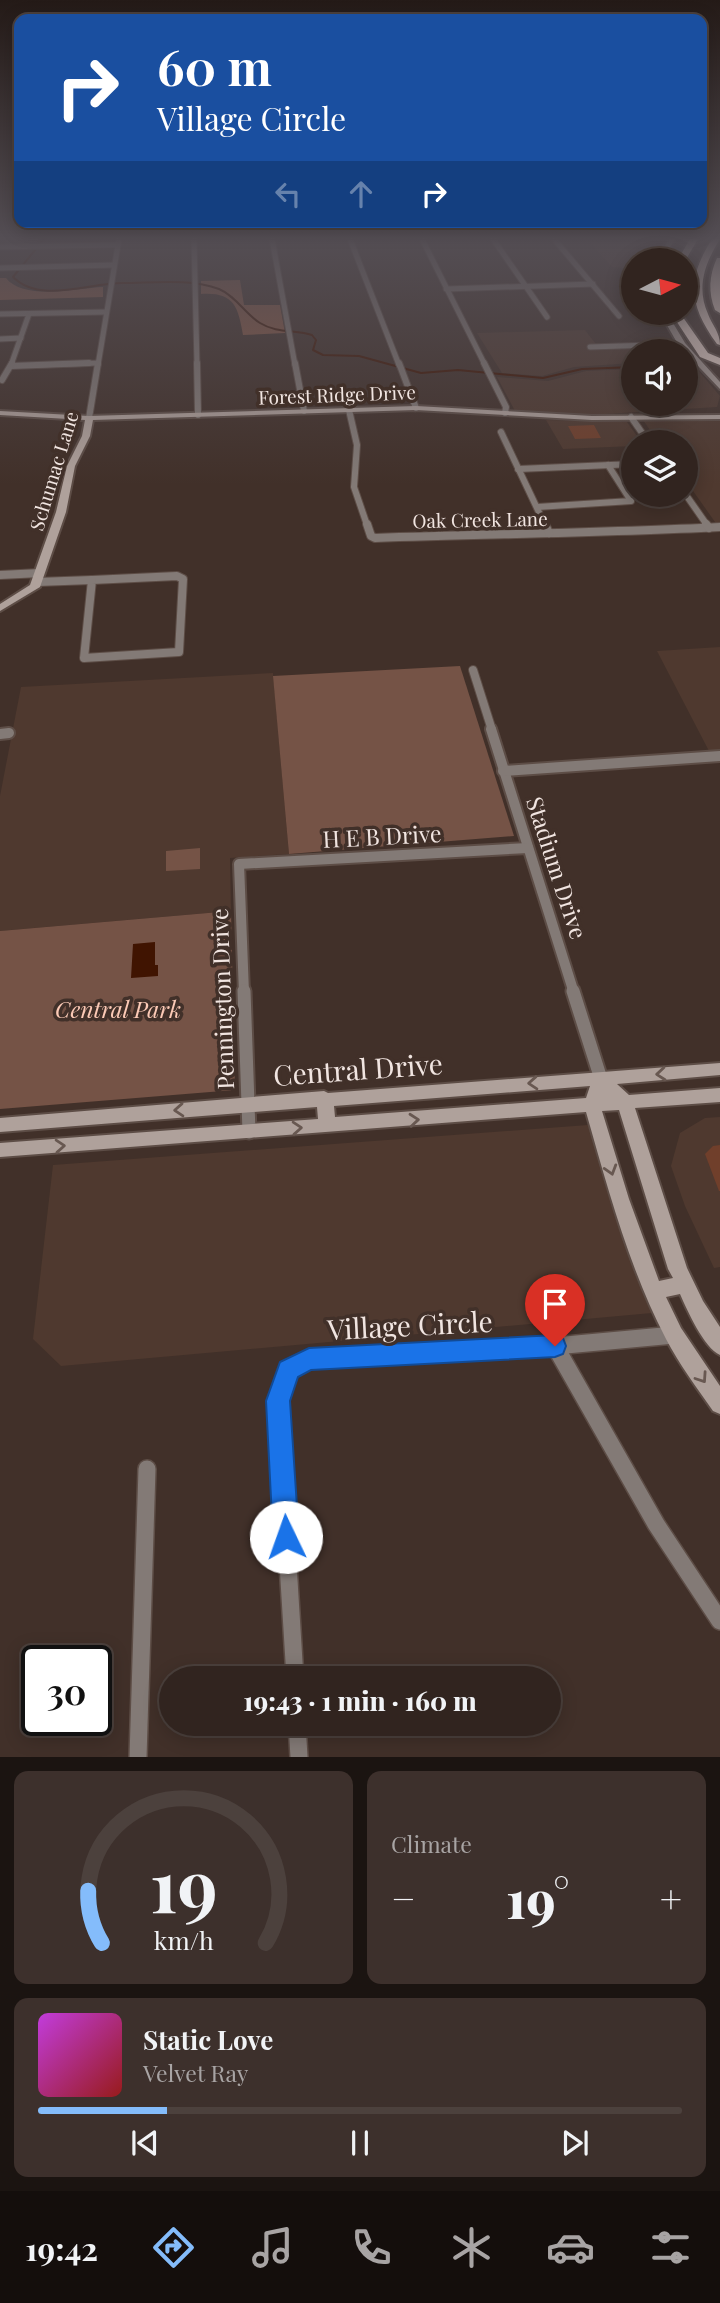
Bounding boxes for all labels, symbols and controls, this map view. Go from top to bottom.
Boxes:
text: 60 m [157,33,272,98]
icon: right [42,42,133,133]
text: Village Circle [157,96,346,139]
icon: left [269,175,307,213]
icon: ahead [342,175,380,213]
icon: right [415,175,453,213]
north arrow [621,248,698,326]
map controls [621,248,698,507]
button: sound [621,339,698,416]
street label: Forest Ridge Drive [258,378,416,410]
street label: Schumac Lane [23,408,84,534]
button: layers [621,430,698,507]
street label: Oak Creek Lane [412,505,548,533]
street label: Stadium Drive [520,792,595,943]
street label: H E B Drive [322,817,442,854]
street label: Pennington Drive [203,908,240,1090]
park label: Central Park [55,993,181,1024]
street label: Central Drive [272,1044,444,1093]
one-way arrow [655,1066,666,1081]
one-way arrow [528,1076,539,1091]
one-way arrow [173,1102,184,1117]
one-way arrow [408,1113,419,1128]
one-way arrow [292,1121,303,1136]
one-way arrow [55,1139,66,1154]
one-way arrow [603,1164,618,1176]
pin [525,1274,585,1346]
icon: arrive [536,1285,574,1323]
street label: Village Circle [325,1302,494,1347]
one-way arrow [694,1370,706,1383]
position arrow [249,1500,323,1574]
speed limit sign: 30 [21,1645,112,1736]
text: 19:43 · 1 min · 160 m [243,1683,477,1718]
text: Climate [391,1828,472,1859]
text: 19 [149,1835,218,1932]
text: 19° [506,1863,569,1932]
text: − [391,1872,416,1923]
text: + [660,1872,682,1923]
text: km/h [154,1923,214,1956]
text: Static Love [143,2022,273,2057]
text: Velvet Ray [143,2057,248,2088]
icon: previous [126,2124,164,2162]
icon: pause [341,2124,379,2162]
icon: next [556,2124,594,2162]
icon: directions [149,2223,198,2272]
icon: music [248,2223,297,2272]
icon: phone [347,2223,396,2272]
icon: climate [447,2223,496,2272]
icon: car [546,2223,595,2272]
icon: filters [646,2223,695,2272]
text: 19:42 [25,2226,98,2269]

